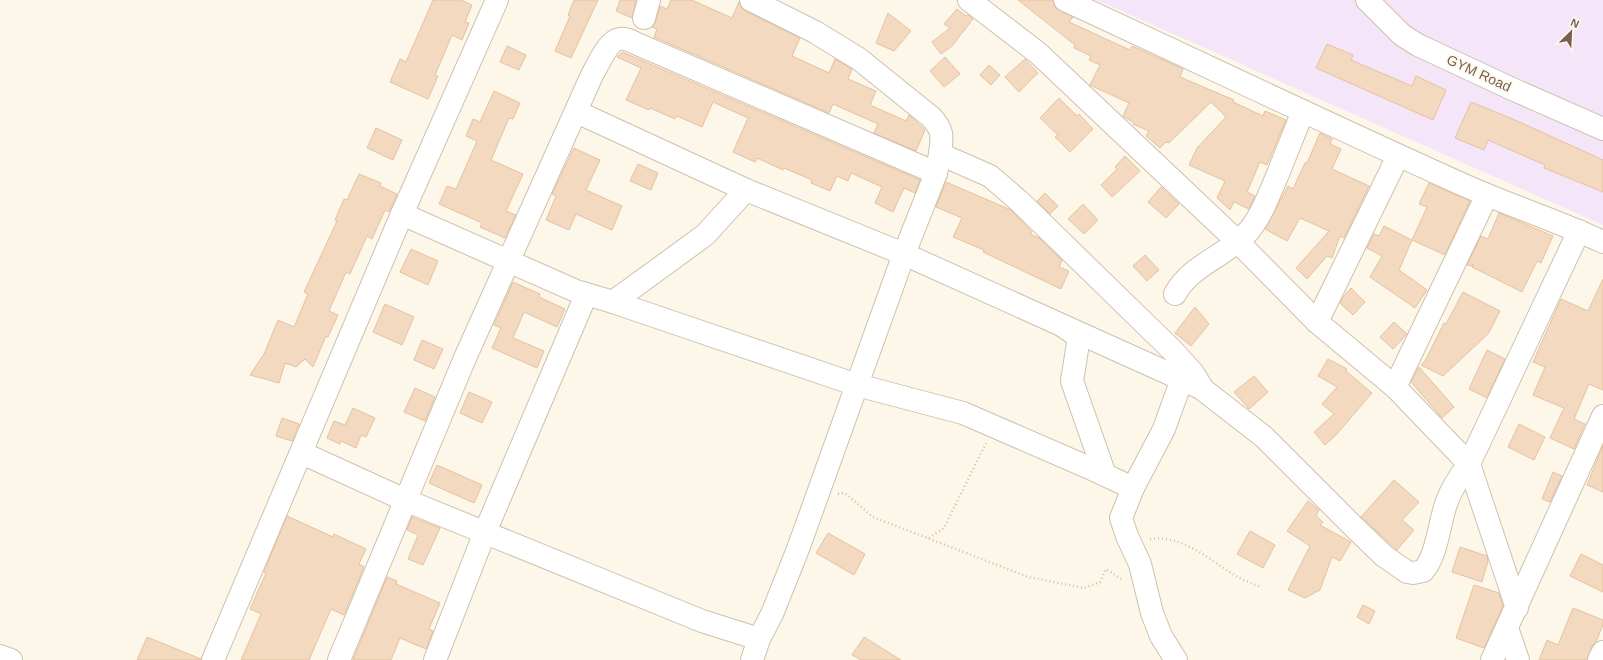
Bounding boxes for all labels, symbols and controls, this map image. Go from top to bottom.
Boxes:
north arrow [1551,12,1591,52]
text: N [1569,16,1581,30]
street label: GYM Road [1444,51,1514,95]

